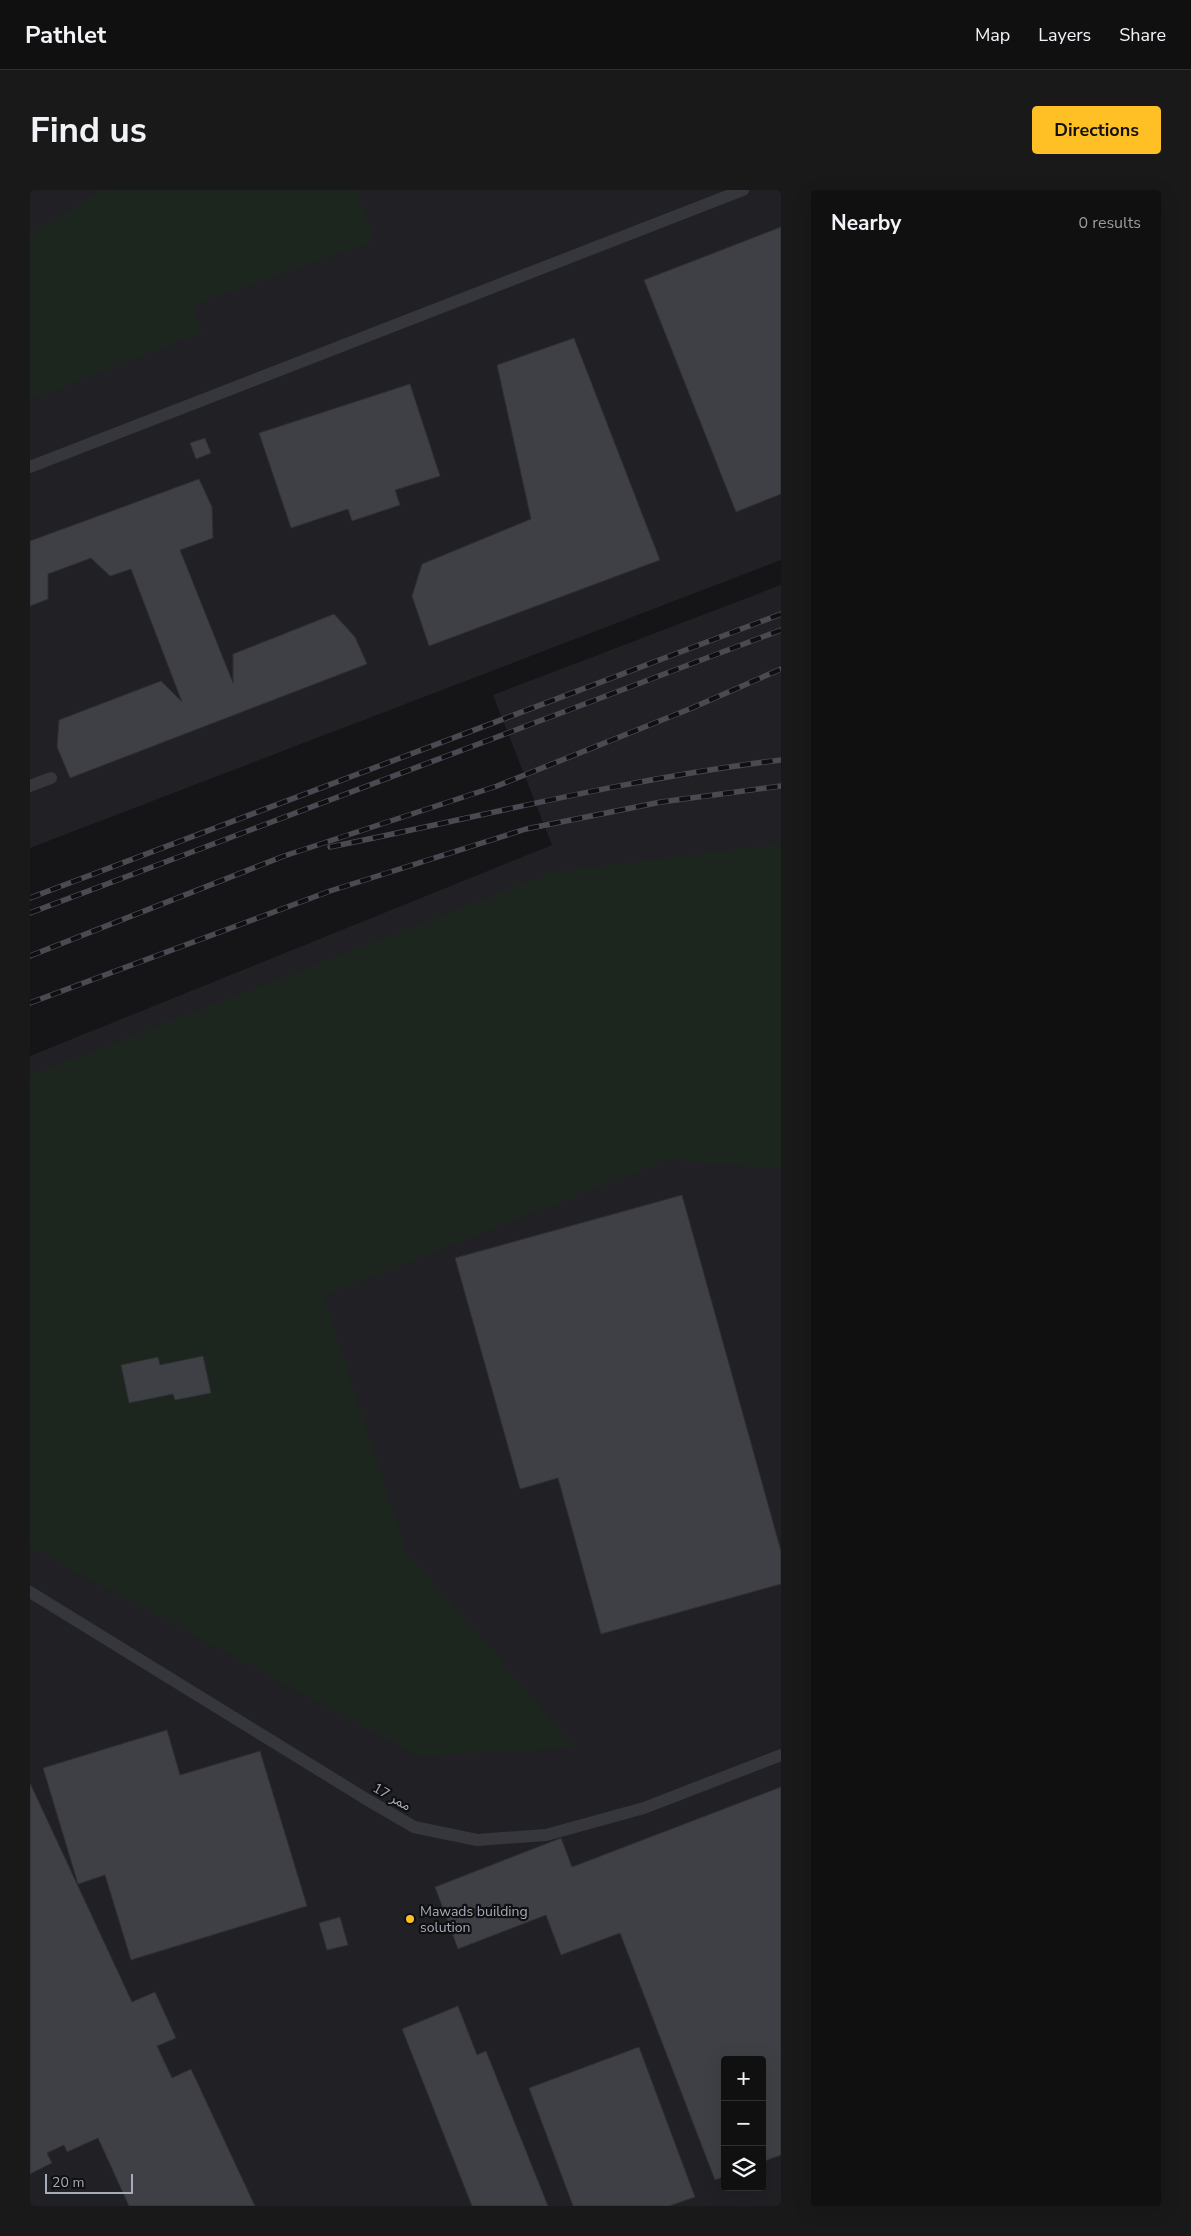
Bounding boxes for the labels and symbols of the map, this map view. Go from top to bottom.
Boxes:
street label: ممر 17 [369,1778,415,1816]
place label: Mawads building solution [420,1902,528,1937]
marker: Mawads building solution [404,1913,416,1925]
scale bar [45,2171,132,2194]

